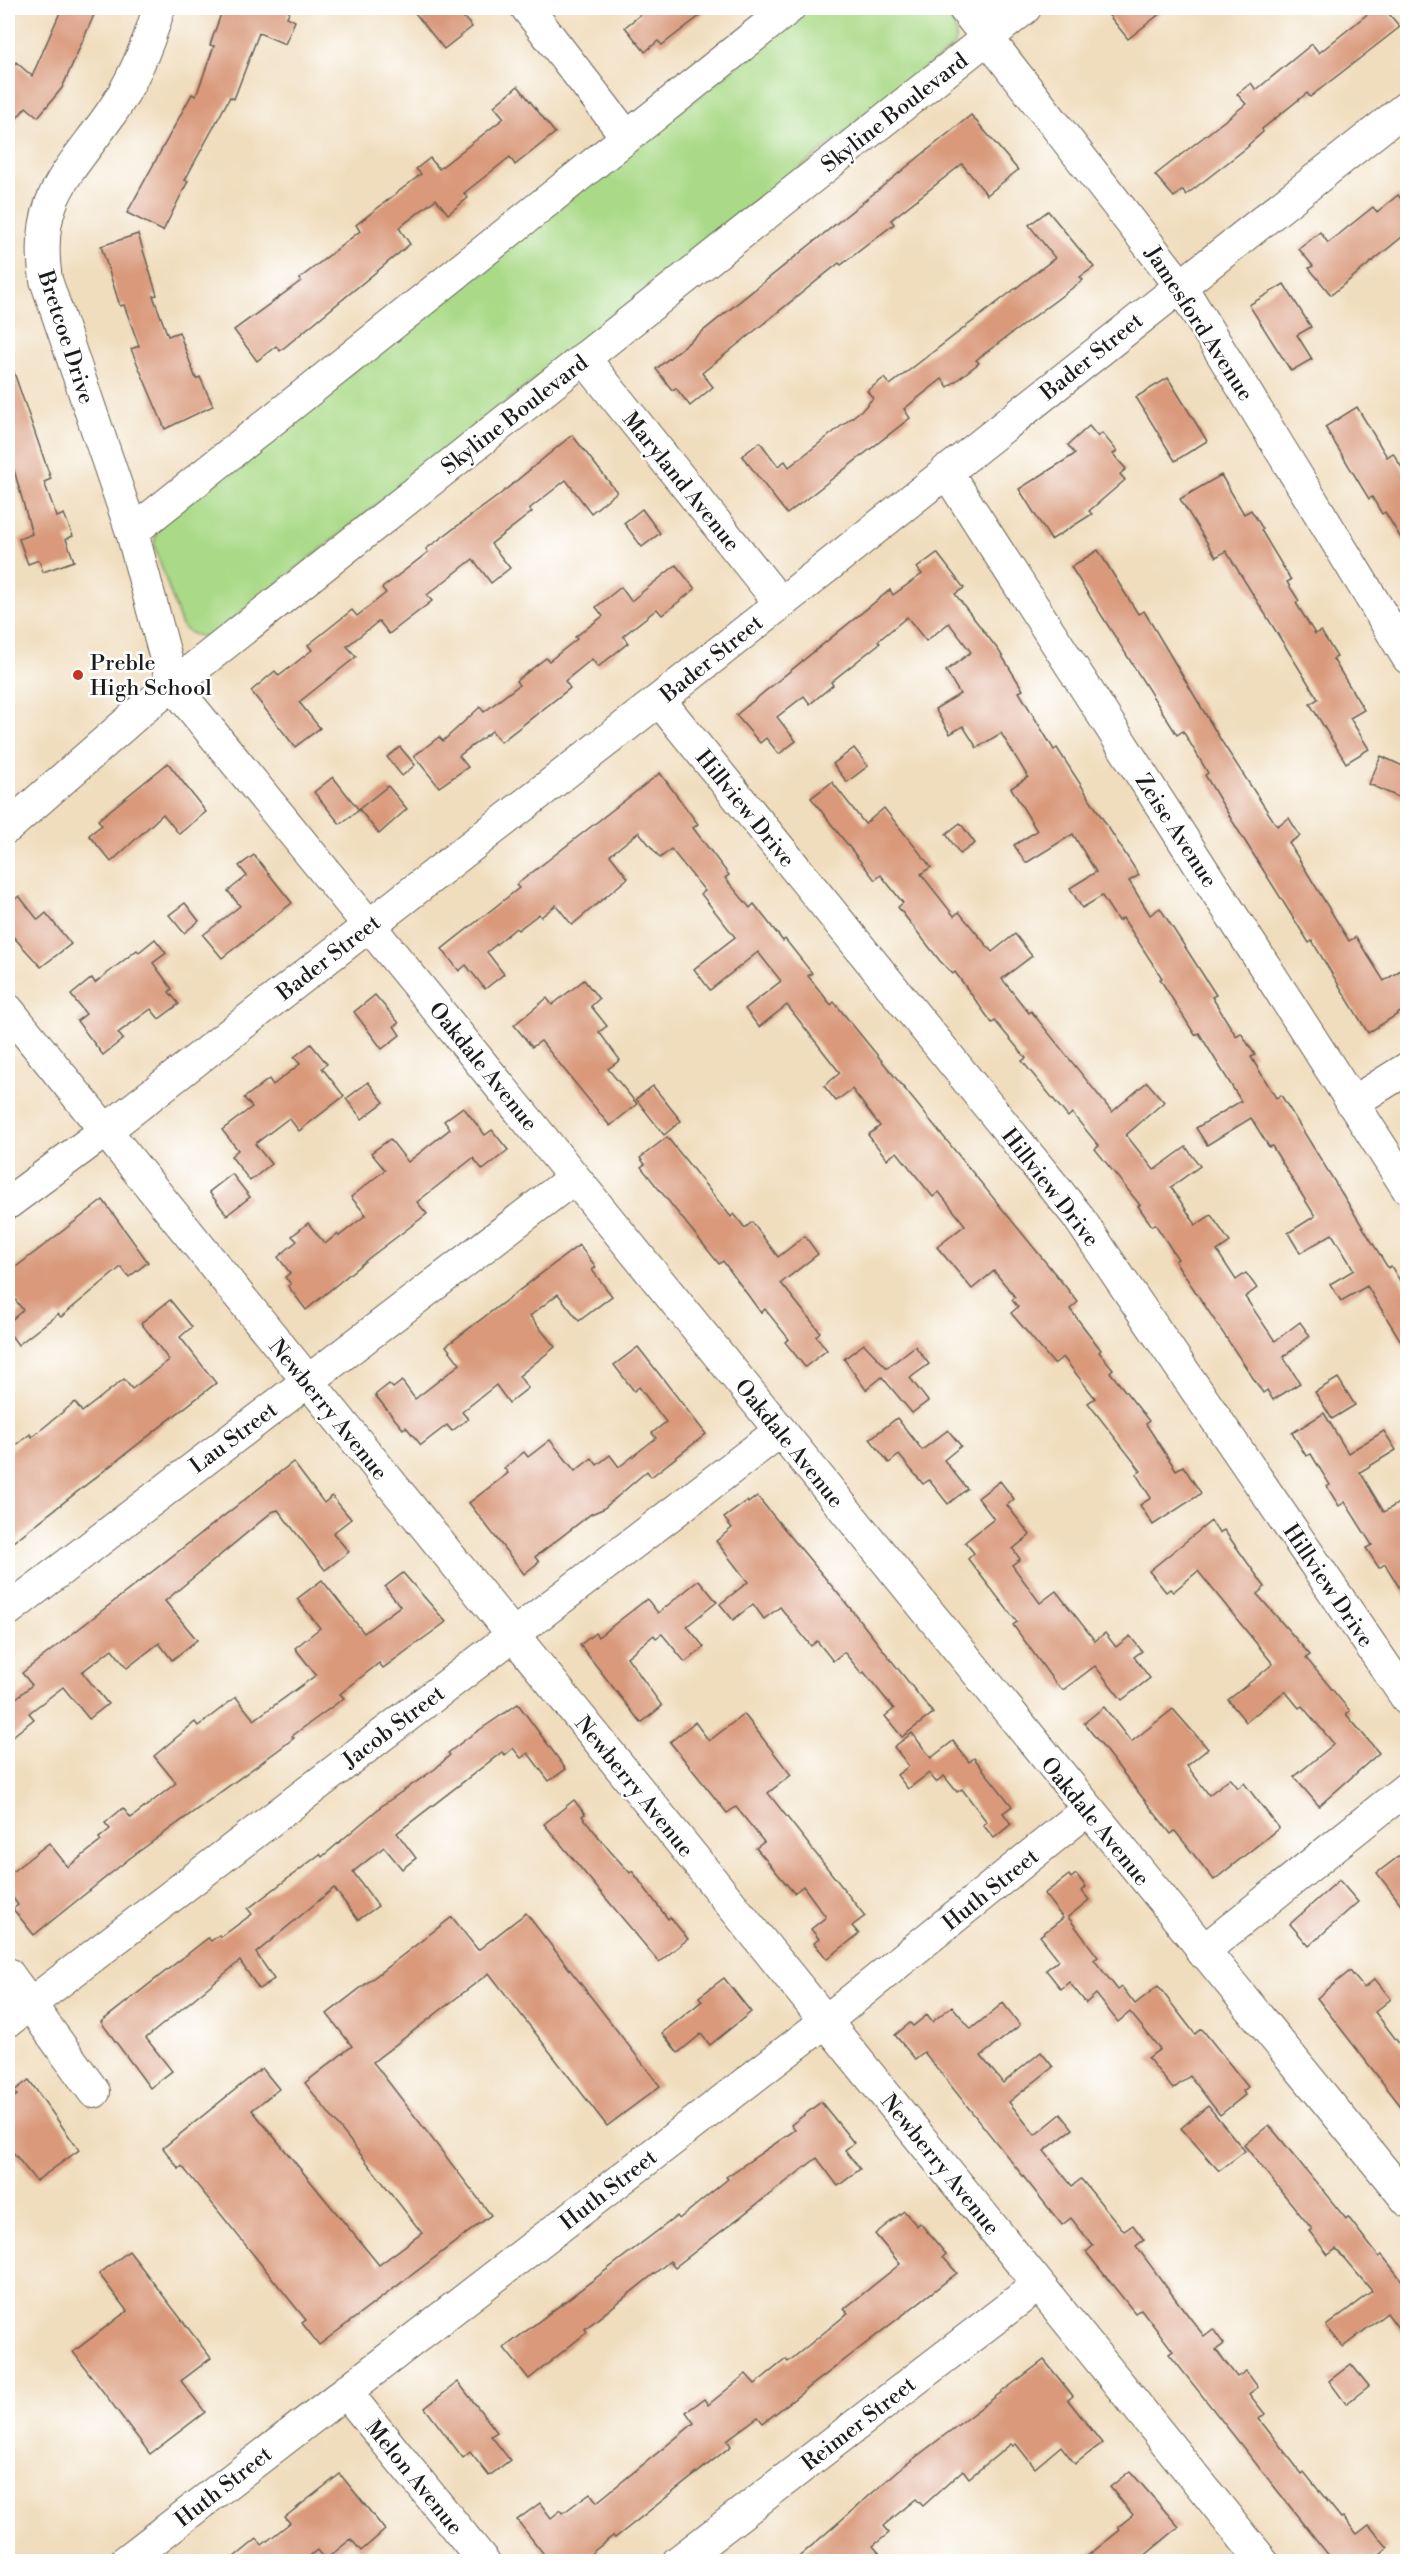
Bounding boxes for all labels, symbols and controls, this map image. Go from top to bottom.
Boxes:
street label: Skyline Boulevard [816,47,974,179]
street label: Jamesford Avenue [1138,240,1259,406]
street label: Bretcoe Drive [31,266,100,408]
street label: Bader Street [1034,308,1149,407]
street label: Skyline Boulevard [436,349,594,481]
street label: Maryland Avenue [616,407,745,557]
street label: Bader Street [654,610,769,709]
place label: Preble High School [90,650,212,702]
marker: Preble High School [71,668,85,682]
street label: Hillview Drive [689,745,800,873]
street label: Zeise Avenue [1129,769,1223,893]
street label: Bader Street [271,909,386,1008]
street label: Oakdale Avenue [423,997,543,1137]
street label: Hillview Drive [995,1123,1104,1253]
street label: Newberry Avenue [263,1334,393,1486]
street label: Oakdale Avenue [729,1374,849,1514]
street label: Lau Street [185,1396,283,1480]
street label: Hillview Drive [1277,1519,1379,1653]
street label: Jacob Street [337,1680,450,1775]
street label: Newberry Avenue [569,1711,699,1863]
street label: Oakdale Avenue [1035,1752,1155,1892]
street label: Huth Street [938,1843,1045,1937]
street label: Newberry Avenue [875,2089,1005,2241]
street label: Huth Street [555,2144,663,2236]
street label: Reimer Street [796,2371,922,2477]
street label: Melon Avenue [359,2415,468,2541]
street label: Huth Street [170,2441,278,2533]

